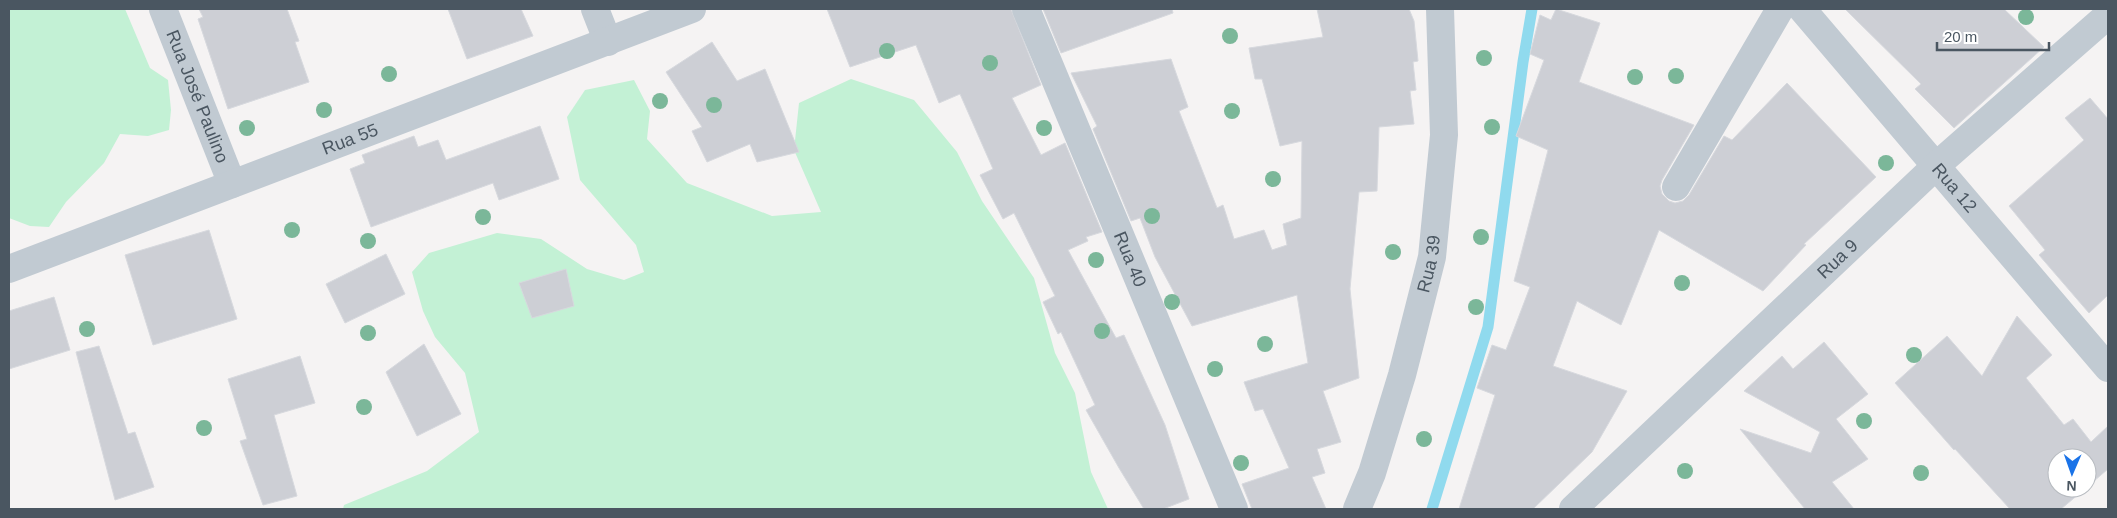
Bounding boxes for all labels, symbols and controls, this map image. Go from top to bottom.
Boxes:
scale bar [1937,20,2050,52]
street label: Rua José Paulino [162,27,233,166]
text: 20 m [1944,28,1977,45]
street label: Rua 55 [319,119,381,159]
street label: Rua 12 [1928,159,1981,216]
street label: Rua 40 [1110,229,1150,290]
street label: Rua 39 [1413,234,1444,295]
street label: Rua 9 [1813,235,1862,283]
north arrow [2047,448,2097,498]
text: N [2066,478,2077,494]

